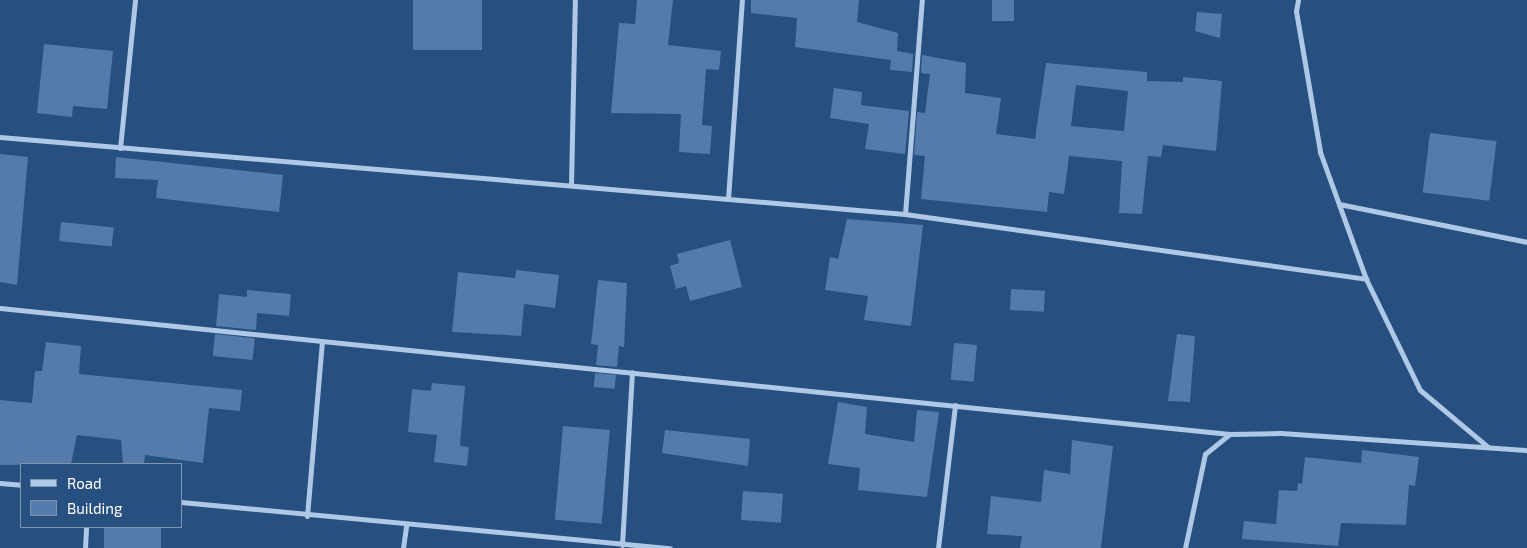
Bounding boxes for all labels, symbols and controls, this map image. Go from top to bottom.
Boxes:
legend [20,463,182,528]
text: Road [67,474,102,492]
text: Building [67,499,122,517]

